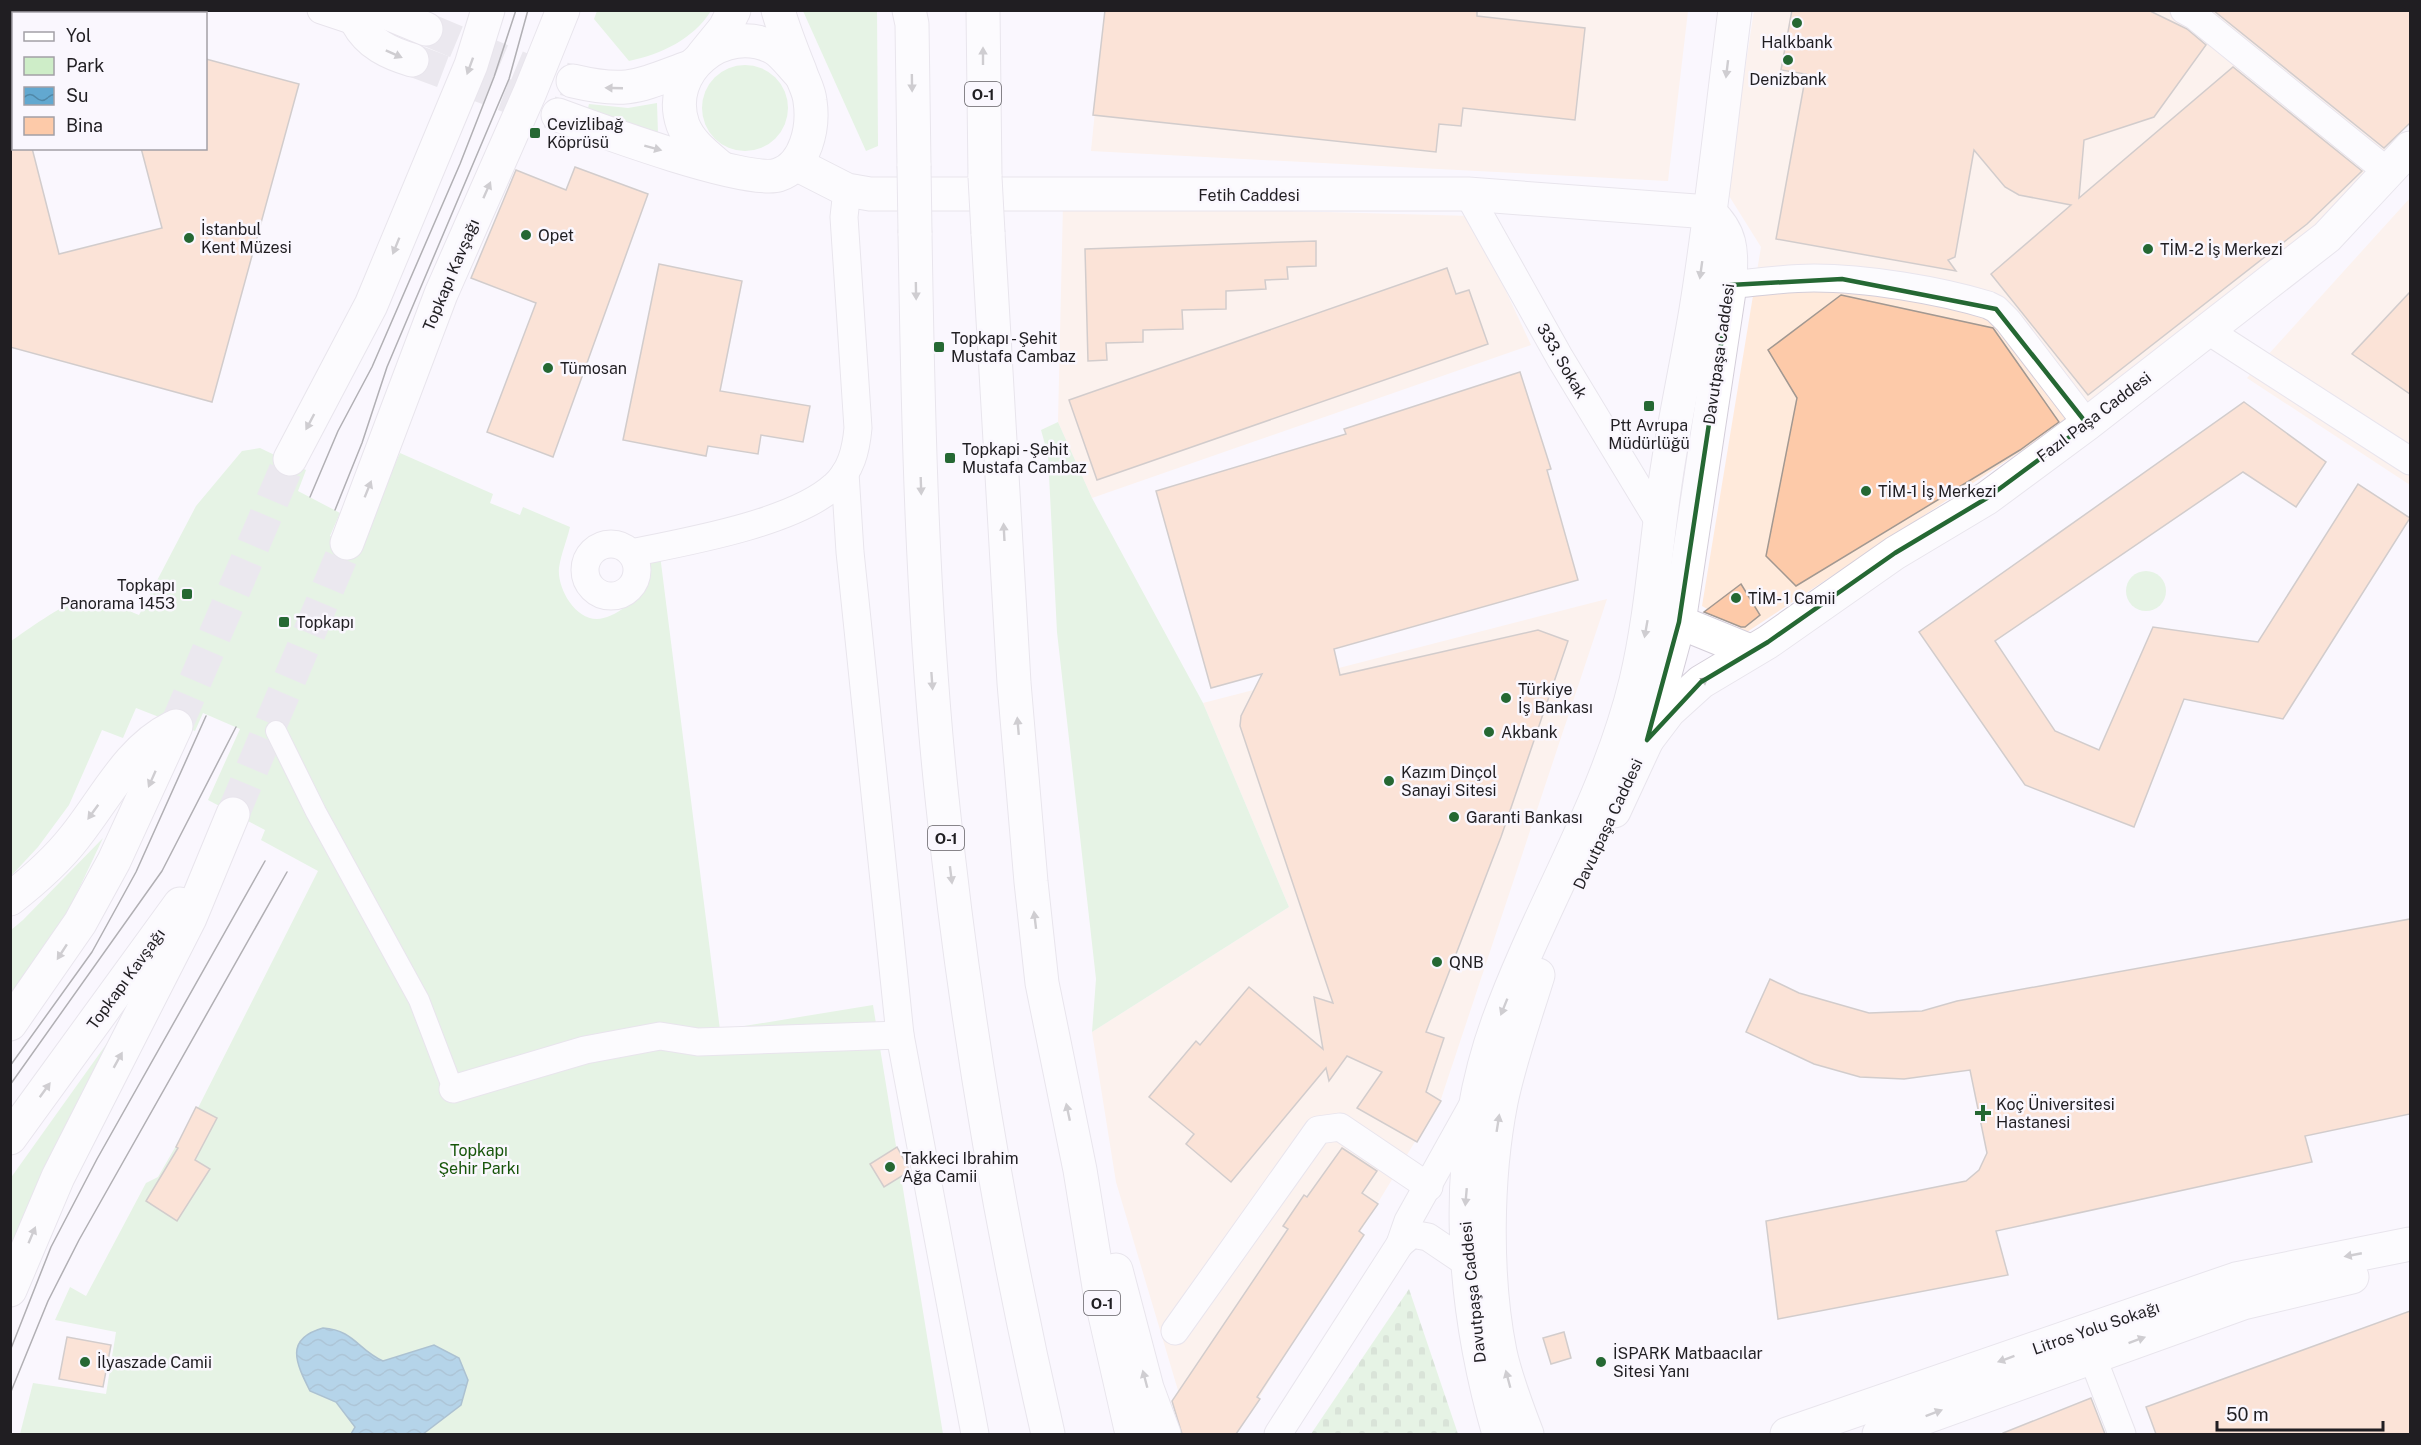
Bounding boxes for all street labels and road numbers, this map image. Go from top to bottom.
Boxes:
road number: O-1 [965,82,1001,106]
street label: Fetih Caddesi [1198,186,1300,205]
street label: Topkapı Kavşağı [419,216,483,334]
street label: Davutpaşa Caddesi [1700,282,1738,426]
street label: 333. Sokak [1533,320,1591,402]
street label: Fazıl Paşa Caddesi [2033,368,2155,466]
street label: Davutpaşa Caddesi [1569,756,1647,892]
road number: O-1 [928,826,964,850]
street label: Topkapı Kavşağı [83,925,169,1033]
street label: Davutpaşa Caddesi [1456,1220,1490,1364]
road number: O-1 [1084,1291,1120,1315]
street label: Litros Yolu Sokağı [2030,1297,2162,1359]

